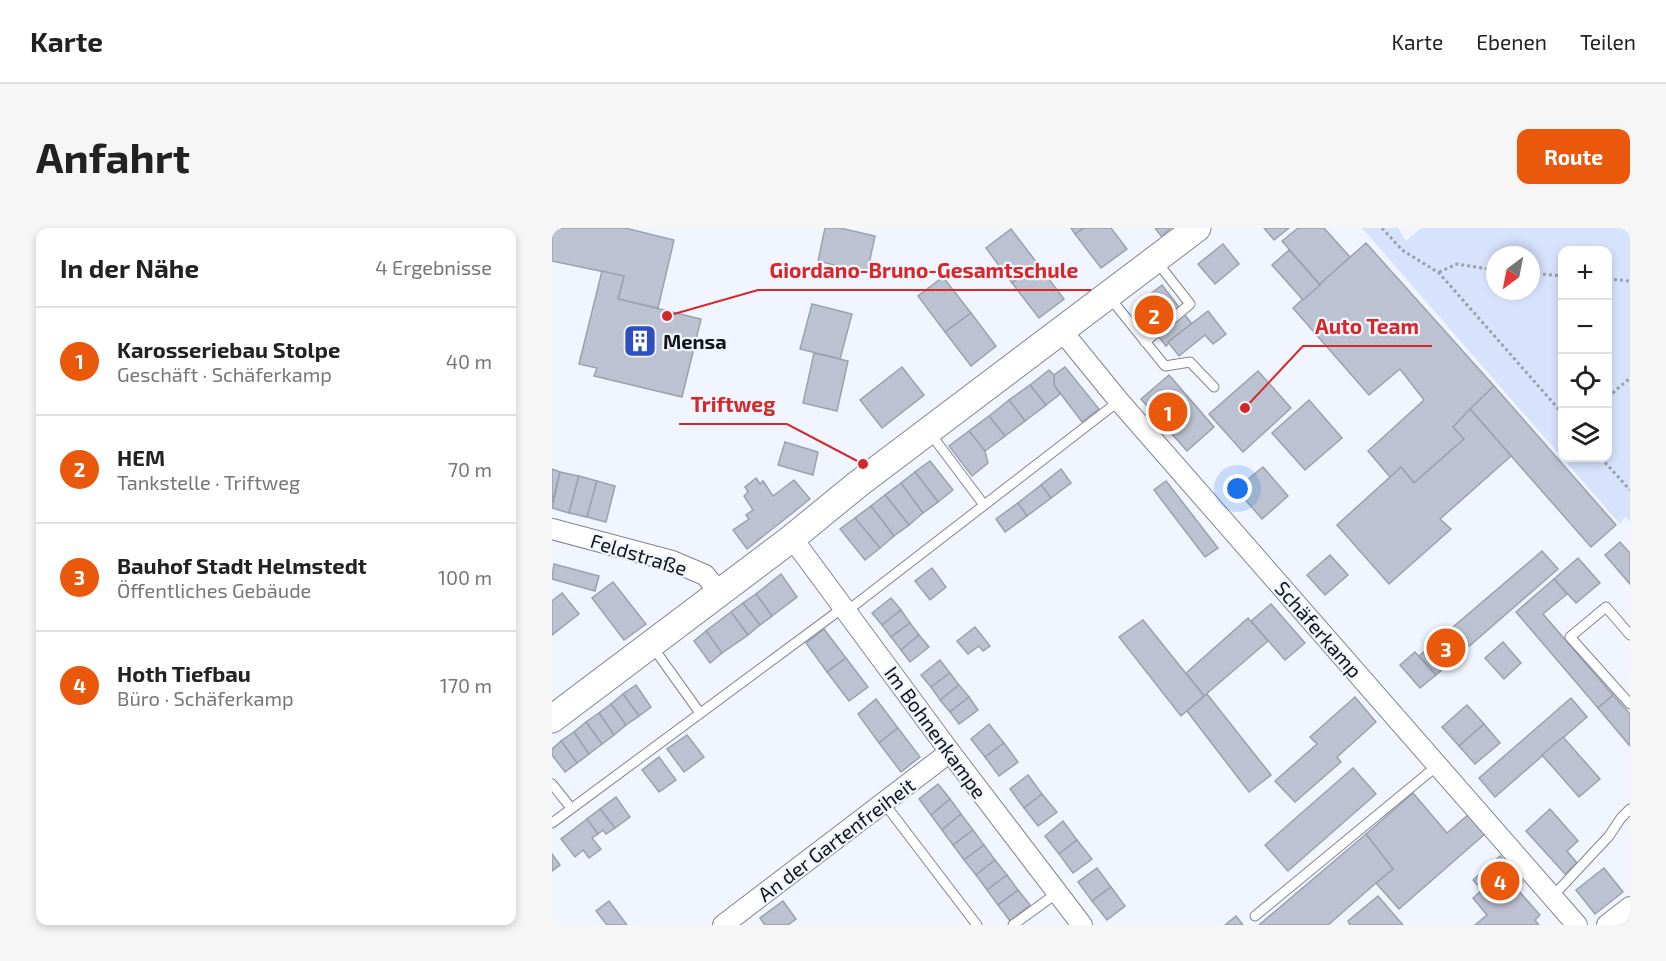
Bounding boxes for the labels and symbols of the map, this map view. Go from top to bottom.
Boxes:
north arrow [1486,246,1540,300]
callout: Giordano-Bruno-Gesamtschule [758,251,1091,290]
text: Giordano-Bruno-Gesamtschule [770,257,1079,282]
pin: 2 [1134,292,1174,338]
callout: Auto Team [1303,307,1432,346]
text: Auto Team [1315,313,1419,338]
building icon: Mensa [622,323,658,359]
place label: Mensa [663,329,727,353]
callout: Triftweg [679,385,787,424]
pin: 1 [1148,390,1188,435]
text: Triftweg [691,391,775,416]
your location [1223,474,1252,503]
street label: Feldstraße [588,528,690,580]
street label: Schäferkamp [1271,576,1367,682]
pin: 3 [1426,626,1466,670]
street label: Im Bohnenkampe [880,661,992,803]
street label: An der Gartenfreiheit [753,772,920,906]
pin: 4 [1480,858,1520,904]

